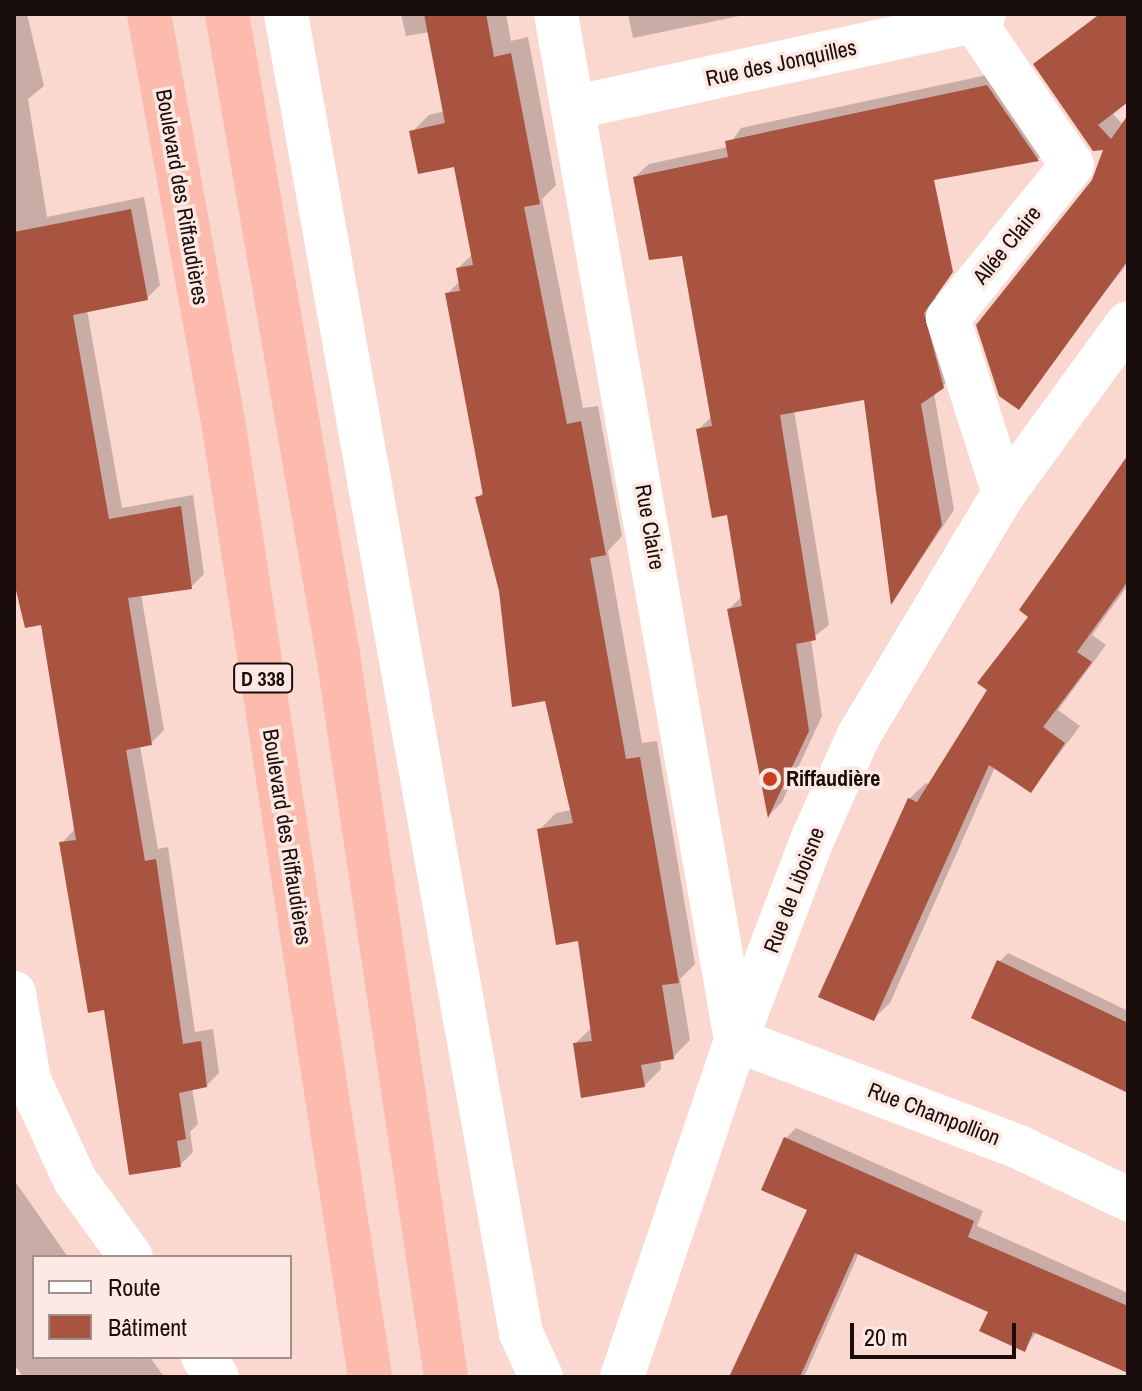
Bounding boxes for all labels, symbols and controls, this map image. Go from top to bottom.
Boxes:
street label: Rue des Jonquilles [703,34,859,92]
street label: Boulevard des Riffaudières [150,87,214,307]
street label: Allée Claire [967,200,1047,290]
street label: Rue Claire [630,482,670,572]
road number: D 338 [233,662,293,694]
street label: Boulevard des Riffaudières [257,727,317,947]
place label: Riffaudière [786,766,880,792]
marker: Riffaudière [761,770,779,788]
street label: Rue de Liboisne [758,823,830,957]
street label: Rue Champollion [864,1077,1004,1151]
legend [32,1255,292,1359]
text: Route [108,1271,161,1303]
scale bar [854,1307,1020,1357]
text: Bâtiment [108,1311,187,1343]
text: 20 m [864,1321,908,1353]

